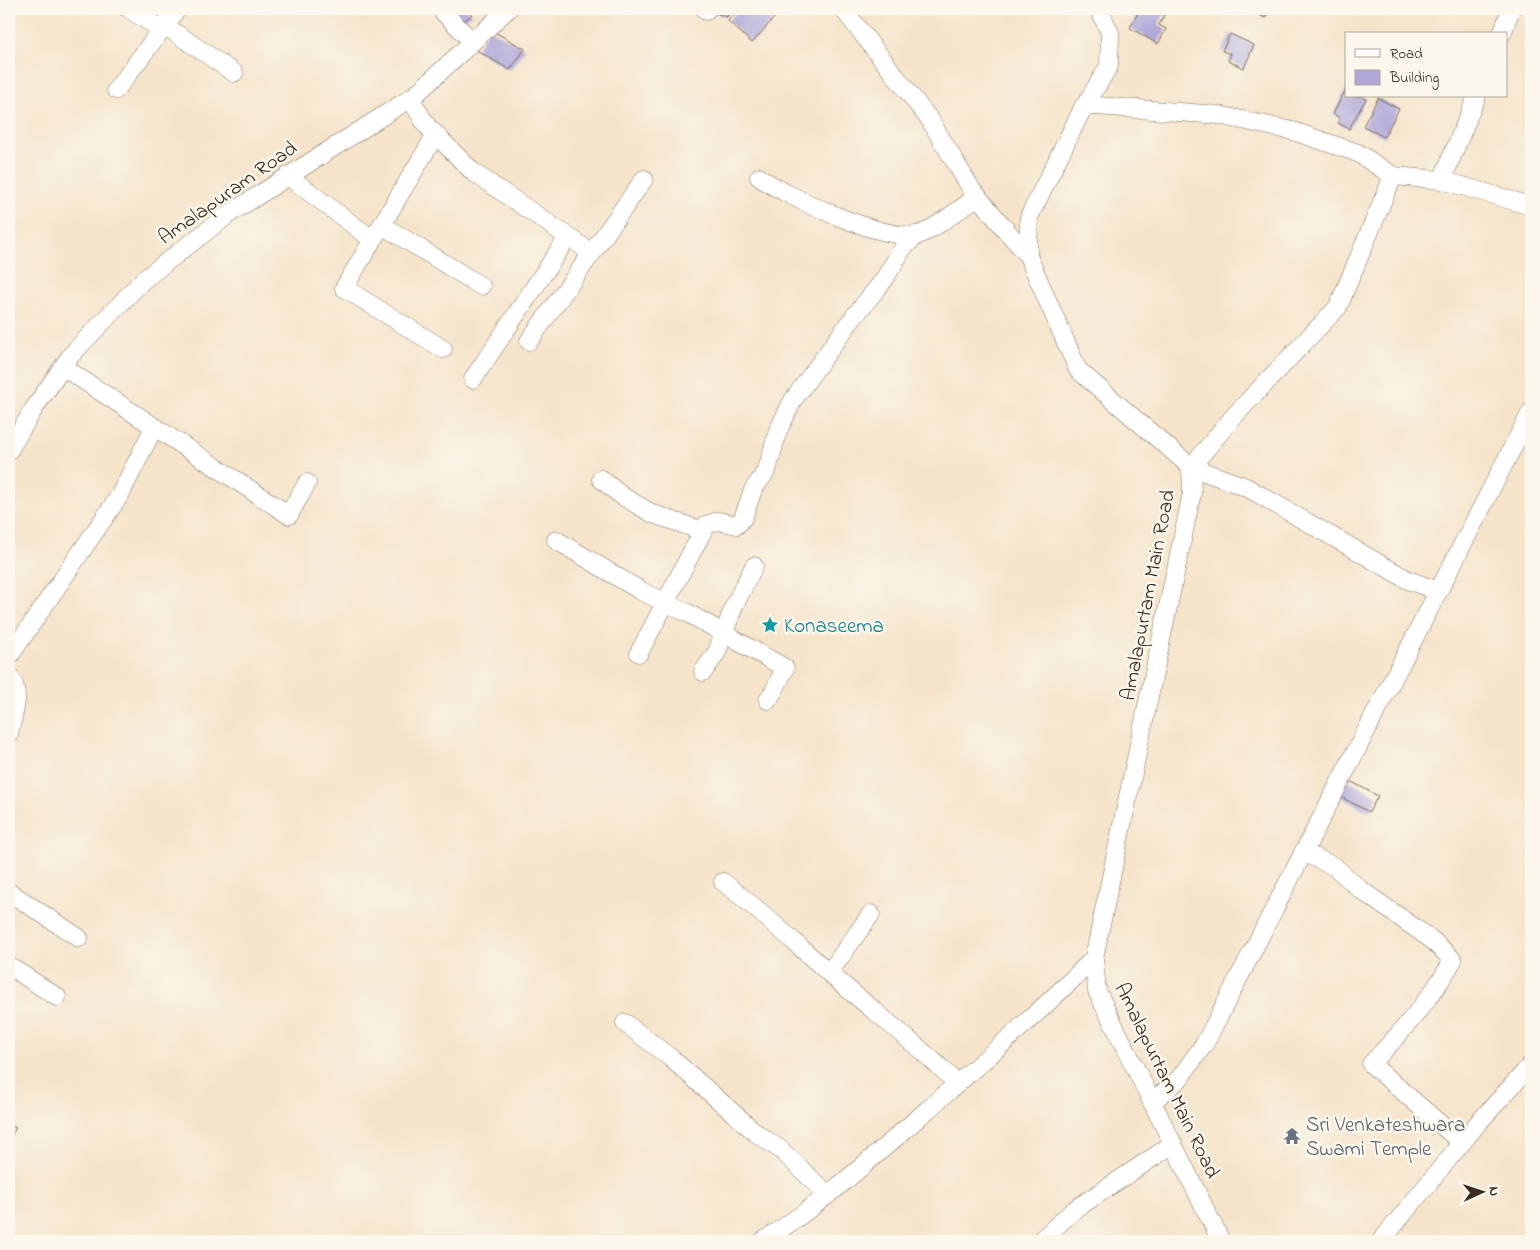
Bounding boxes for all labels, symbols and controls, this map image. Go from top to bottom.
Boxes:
legend [1345,32,1508,98]
text: Road [1390,43,1423,65]
text: Building [1389,67,1439,90]
street label: Amalapuram Road [152,134,304,253]
street label: Amalapurtam Main Road [1114,487,1184,703]
place label: Konaseema [784,612,884,642]
place icon: Konaseema [760,615,780,635]
street label: Amalapurtam Main Road [1106,978,1227,1184]
place label: Sri Venkateshwara Swami Temple [1306,1111,1465,1165]
temple icon: Sri Venkateshwara Swami Temple [1282,1126,1302,1146]
north arrow [1458,1168,1508,1218]
text: N [1483,1186,1504,1197]

